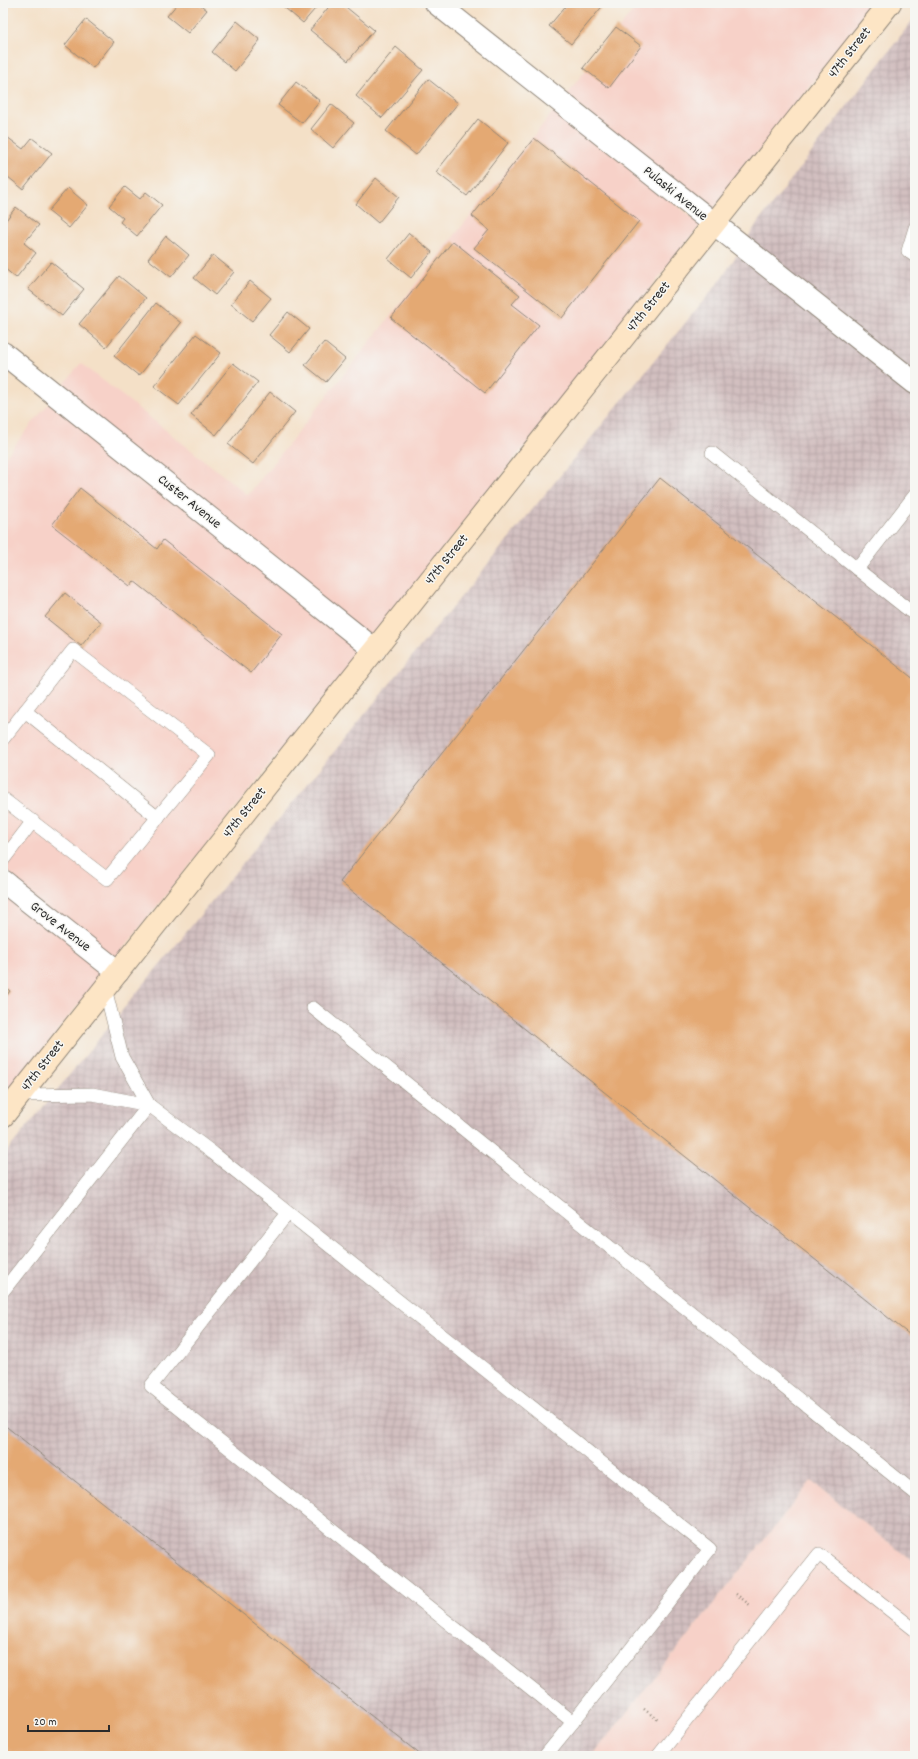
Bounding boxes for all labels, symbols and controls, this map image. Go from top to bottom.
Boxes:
street label: 47th Street [824,23,876,83]
street label: Pulaski Avenue [638,162,712,226]
street label: 47th Street [622,277,676,337]
street label: Custer Avenue [153,470,225,534]
street label: 47th Street [420,530,474,590]
street label: 47th Street [218,783,272,843]
street label: Grove Avenue [25,897,95,957]
street label: 47th Street [17,1036,69,1096]
scale bar [28,1707,109,1733]
text: 20 m [34,1714,57,1731]

